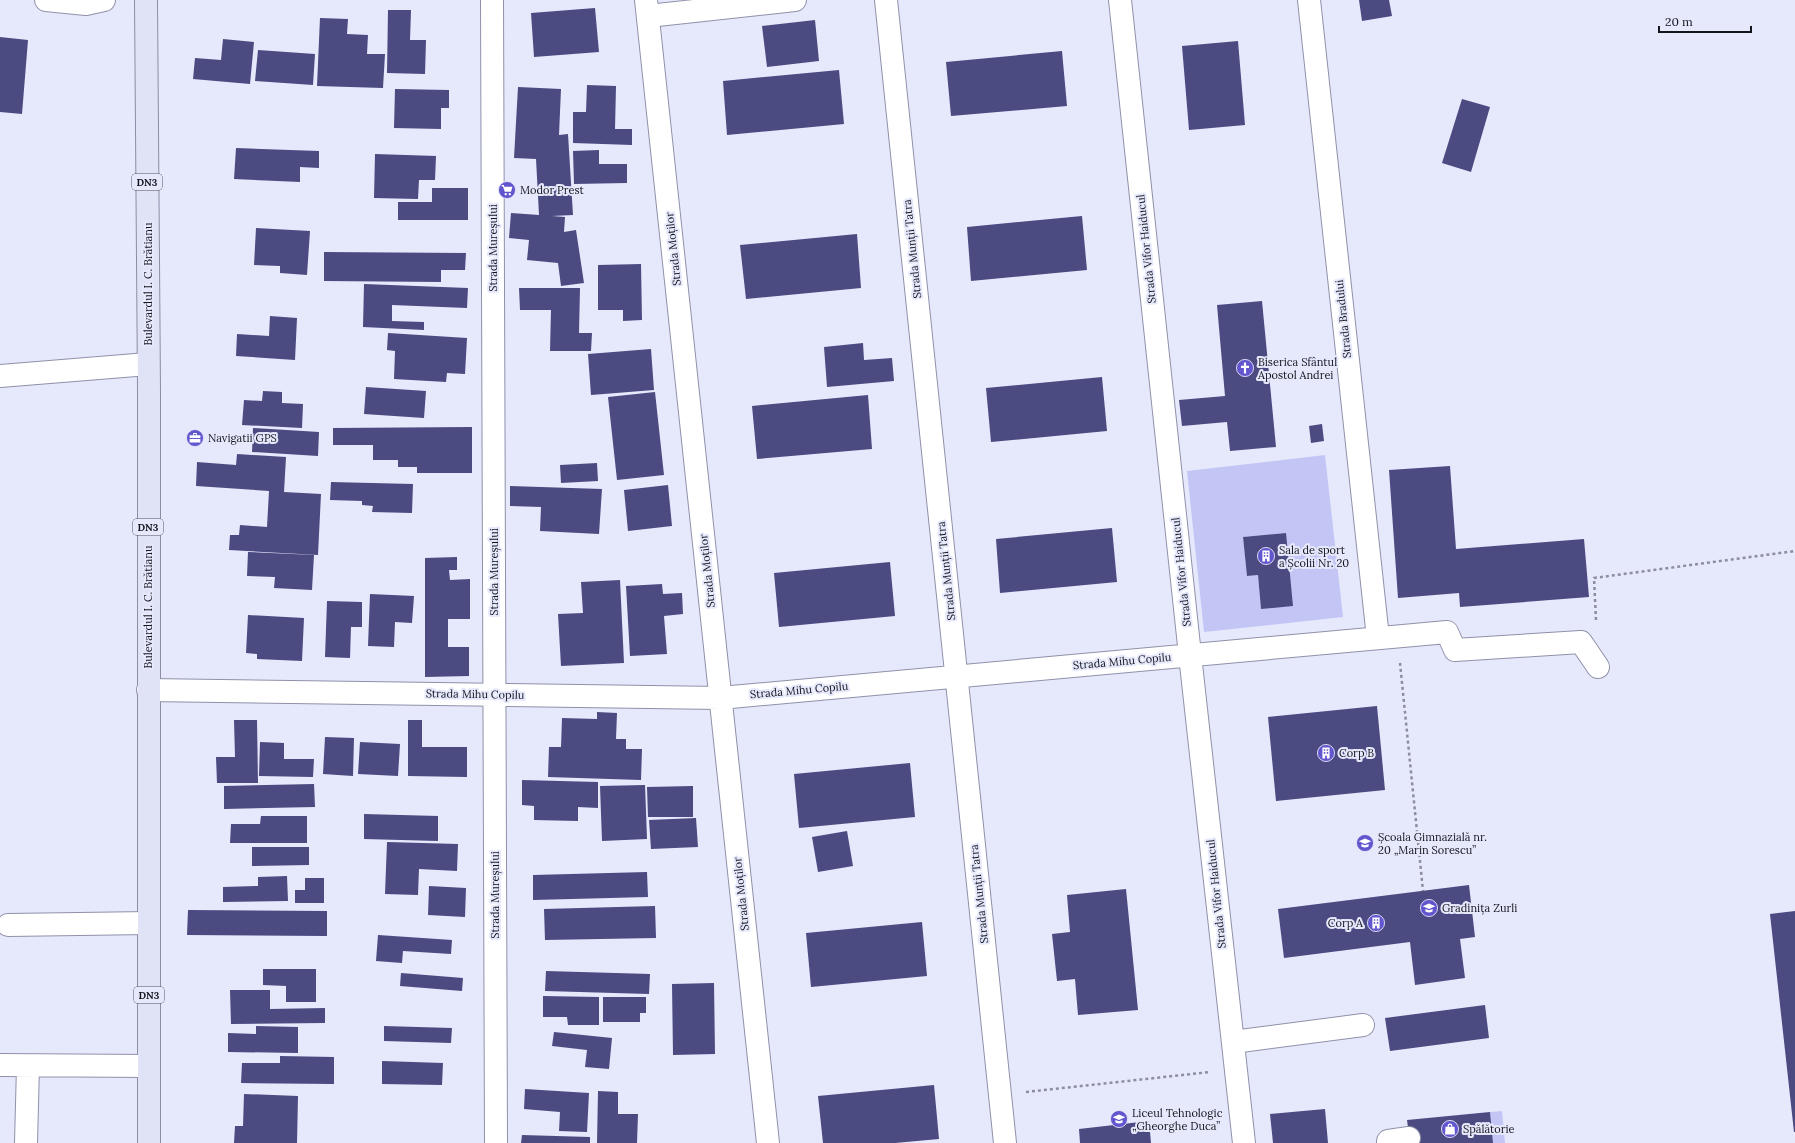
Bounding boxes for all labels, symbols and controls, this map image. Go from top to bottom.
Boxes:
scale bar [1659,8,1751,34]
text: 20 m [1665,14,1693,29]
road number: DN3 [132,174,162,190]
supermarket icon: Modor Prest [497,180,517,200]
place label: Modor Prest [520,183,585,197]
street label: Strada Vifor Haiducul [1133,194,1159,304]
street label: Strada Munții Tatra [900,198,924,299]
street label: Strada Mureșului [486,204,500,292]
street label: Strada Moților [662,211,684,287]
street label: Bulevardul I. C. Brătianu [141,222,155,345]
street label: Strada Bradului [1332,279,1354,359]
place label: Biserica Sfântul Apostol Andrei [1257,355,1337,382]
church icon: Biserica Sfântul Apostol Andrei [1235,358,1255,378]
office icon: Navigatii GPS [185,428,205,448]
place label: Navigatii GPS [208,431,277,445]
street label: Strada Vifor Haiducul [1168,517,1194,627]
road number: DN3 [133,519,163,535]
street label: Strada Munții Tatra [934,520,958,621]
street label: Strada Mureșului [487,528,501,616]
street label: Strada Moților [696,533,718,609]
place label: Sala de sport a Școlii Nr. 20 [1279,543,1349,570]
street label: Bulevardul I. C. Brătianu [141,545,155,668]
building icon: Sala de sport a Școlii Nr. 20 [1256,546,1276,566]
street label: Strada Mihu Copilu [1072,650,1172,672]
street label: Strada Mihu Copilu [749,679,849,701]
street label: Strada Mihu Copilu [426,686,525,702]
building icon: Corp B [1316,743,1336,763]
place label: Corp B [1339,746,1374,760]
place label: Școala Gimnazială nr. 20 „Marin Sorescu” [1378,830,1487,857]
school or university icon: Școala Gimnazială nr. 20 „Marin Sorescu” [1355,833,1375,853]
street label: Strada Vifor Haiducul [1203,839,1229,949]
street label: Strada Munții Tatra [967,843,991,944]
street label: Strada Mureșului [488,851,502,939]
street label: Strada Moților [730,856,752,932]
school or university icon: Gradinița Zurli [1419,898,1439,918]
place label: Gradinița Zurli [1442,901,1517,915]
building icon: Corp A [1366,913,1386,933]
place label: Corp A [1328,916,1364,930]
road number: DN3 [134,987,164,1003]
place label: Liceul Tehnologic „Gheorghe Duca” [1132,1106,1223,1133]
school or university icon: Liceul Tehnologic „Gheorghe Duca” [1109,1109,1129,1129]
shop icon: Spălătorie [1440,1119,1460,1139]
place label: Spălătorie [1463,1122,1515,1136]

